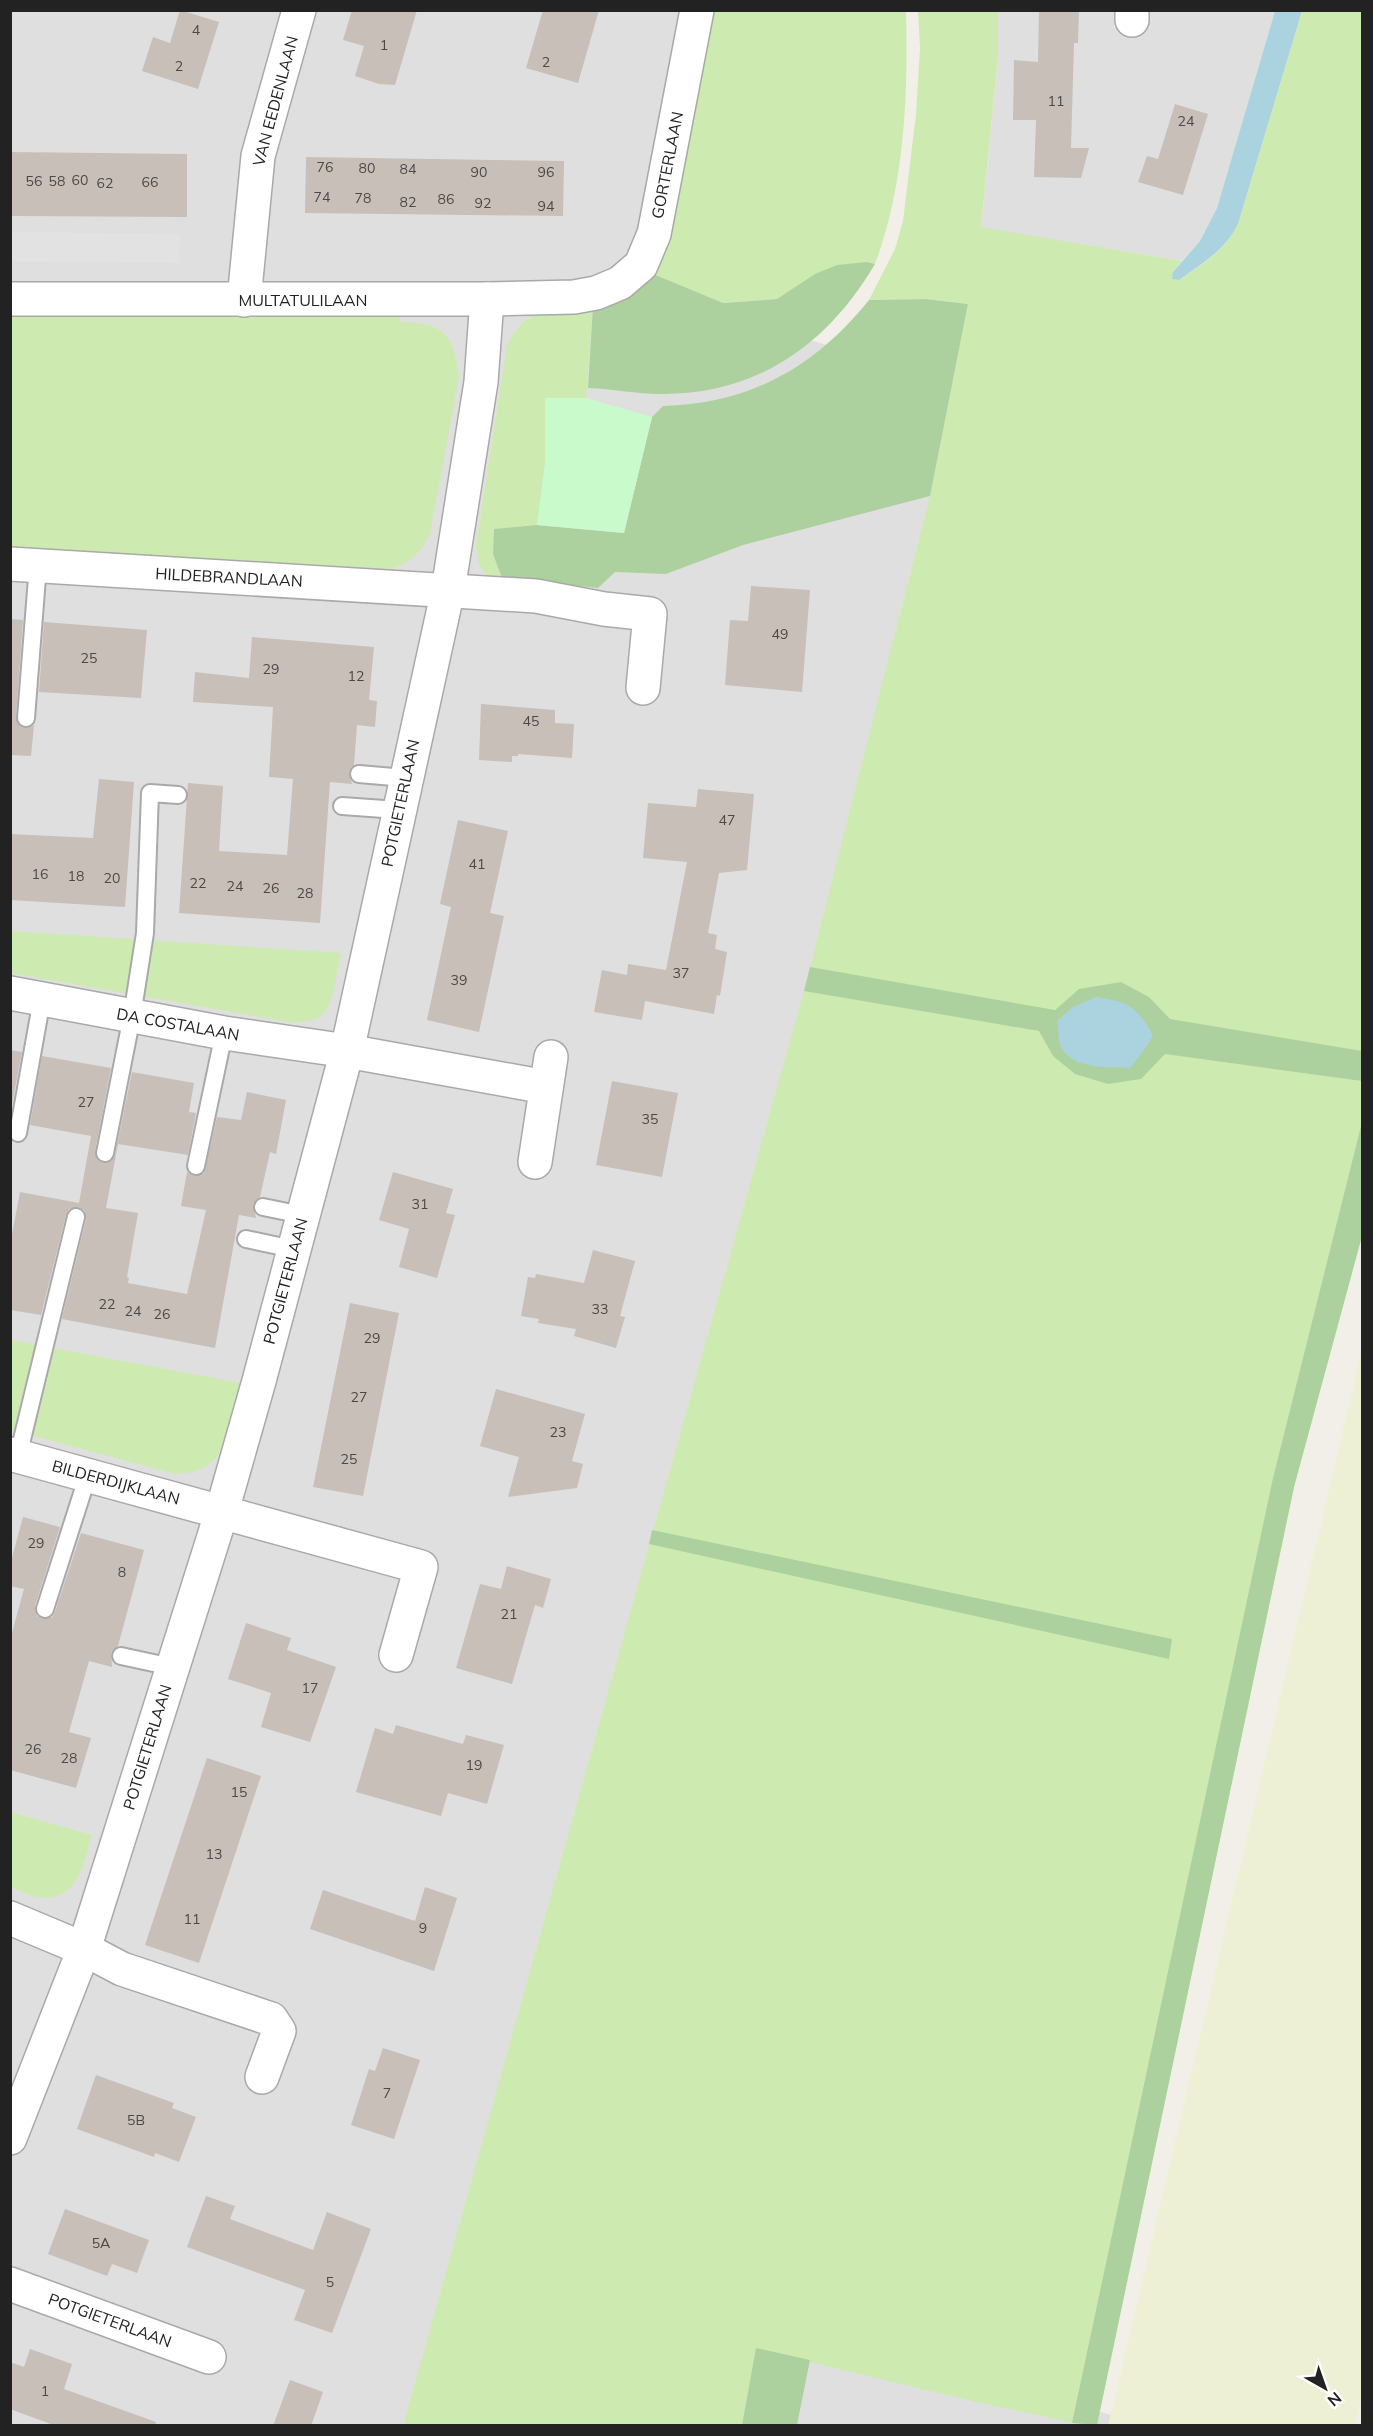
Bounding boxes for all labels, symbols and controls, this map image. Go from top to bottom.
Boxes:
house number: 4 [192,21,201,39]
street label: VAN EEDENLAAN [248,34,302,168]
house number: 1 [380,36,388,54]
house number: 2 [542,53,550,71]
house number: 2 [175,57,183,75]
house number: 11 [1048,92,1064,110]
street label: GORTERLAAN [647,110,687,220]
house number: 24 [1178,112,1195,130]
house number: 76 [317,158,333,176]
house number: 80 [359,159,375,177]
house number: 84 [400,160,417,178]
house number: 90 [471,163,487,181]
house number: 96 [538,163,554,181]
house number: 60 [72,171,88,189]
house number: 56 [26,172,42,190]
house number: 58 [49,172,65,190]
house number: 66 [142,173,158,191]
house number: 62 [97,174,113,192]
house number: 74 [314,188,331,206]
house number: 78 [355,189,371,207]
house number: 86 [438,190,454,208]
house number: 82 [400,193,416,211]
house number: 92 [475,194,491,212]
house number: 94 [538,197,555,215]
street label: MULTATULILAAN [238,290,368,310]
street label: HILDEBRANDLAAN [155,563,303,591]
house number: 49 [772,625,788,643]
house number: 25 [81,649,97,667]
house number: 29 [263,660,279,678]
house number: 12 [348,667,364,685]
house number: 45 [523,712,539,730]
street label: POTGIETERLAAN [377,737,423,869]
house number: 47 [719,811,735,829]
house number: 41 [469,855,485,873]
house number: 16 [32,865,48,883]
house number: 18 [68,867,84,885]
house number: 20 [104,869,120,887]
house number: 22 [190,874,206,892]
house number: 24 [227,877,244,895]
house number: 26 [263,879,279,897]
house number: 28 [297,884,313,902]
house number: 37 [673,964,689,982]
house number: 39 [451,971,467,989]
street label: DA COSTALAAN [115,1003,241,1045]
house number: 27 [78,1093,94,1111]
house number: 35 [642,1110,658,1128]
house number: 31 [412,1195,428,1213]
street label: POTGIETERLAAN [259,1216,311,1346]
house number: 22 [99,1295,115,1313]
house number: 33 [592,1300,608,1318]
house number: 24 [125,1302,142,1320]
house number: 26 [154,1305,170,1323]
house number: 29 [364,1329,380,1347]
house number: 27 [351,1388,367,1406]
house number: 23 [550,1423,566,1441]
house number: 25 [341,1450,357,1468]
street label: BILDERDIJKLAAN [50,1455,182,1509]
house number: 29 [28,1534,44,1552]
house number: 8 [118,1563,126,1581]
house number: 21 [501,1605,517,1623]
house number: 17 [302,1679,318,1697]
street label: POTGIETERLAAN [118,1682,176,1812]
house number: 26 [25,1740,41,1758]
house number: 28 [61,1749,77,1767]
house number: 19 [466,1756,482,1774]
house number: 15 [231,1783,247,1801]
house number: 13 [206,1845,222,1863]
house number: 11 [184,1910,200,1928]
house number: 9 [419,1919,427,1937]
house number: 7 [383,2084,391,2102]
house number: 5B [127,2111,145,2129]
house number: 5A [92,2234,111,2252]
house number: 5 [326,2273,334,2291]
street label: POTGIETERLAAN [46,2288,174,2352]
north arrow [1295,2358,1355,2418]
house number: 1 [41,2382,49,2400]
text: N [1324,2388,1346,2411]

